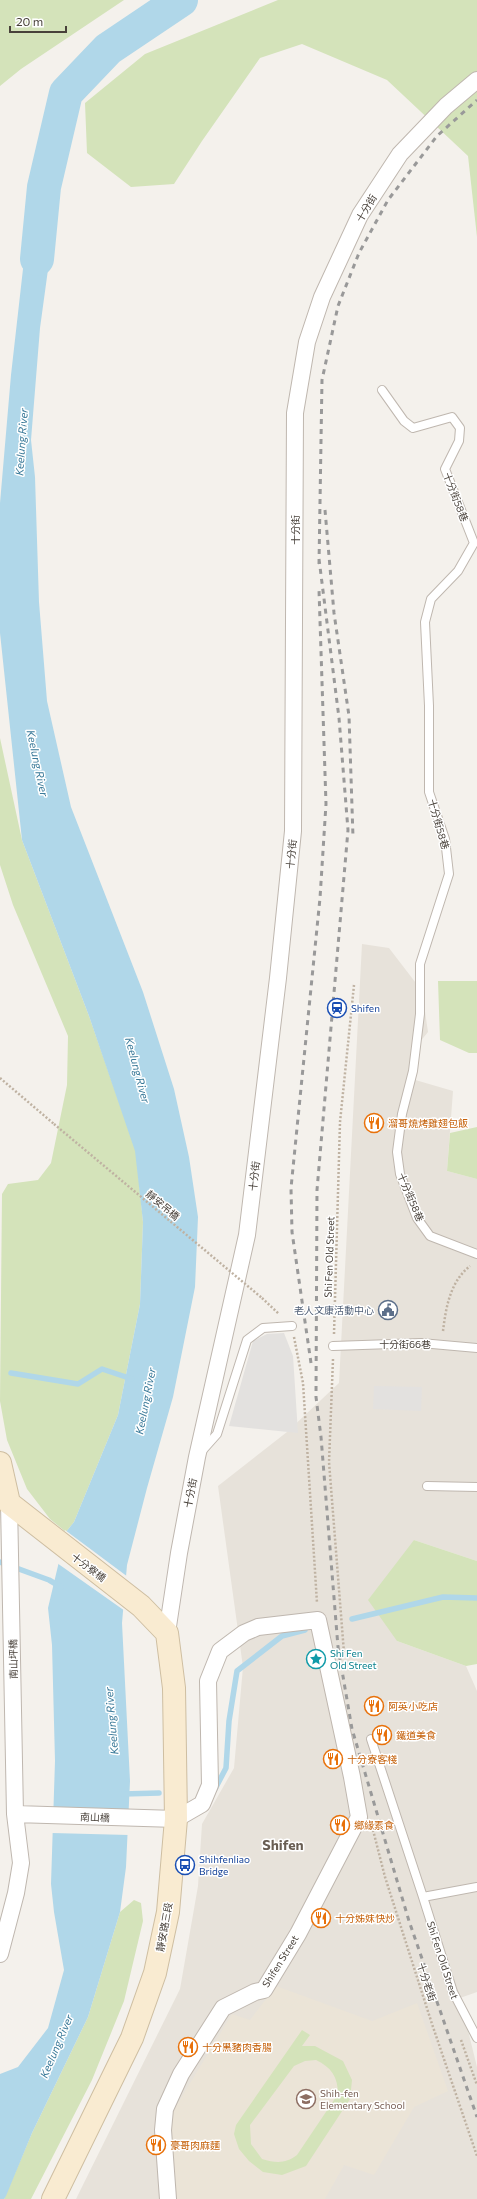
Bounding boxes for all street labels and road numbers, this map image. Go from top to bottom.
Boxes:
street label: 十分街 [353,192,379,224]
street label: 十分街58巷 [441,471,471,523]
street label: 十分街 [289,515,301,545]
street label: 十分街58巷 [426,797,452,851]
street label: 十分街 [283,838,299,870]
street label: 十分街 [246,1160,262,1192]
street label: 十分街58巷 [395,1171,427,1223]
street label: 靜安吊橋 [144,1188,182,1222]
street label: Shi Fen Old Street [322,1216,336,1298]
street label: 十分街66巷 [379,1338,431,1350]
street label: 十分街 [181,1477,199,1509]
street label: 十分寮橋 [69,1550,109,1584]
street label: 南山坪橋 [7,1639,19,1679]
street label: 南山橋 [80,1810,110,1824]
street label: 靜安路三段 [154,1901,174,1953]
street label: Shi Fen Old Street [425,1920,461,2000]
street label: Shifen Street [259,1933,301,1989]
street label: 十分老街 [415,1961,439,2003]

